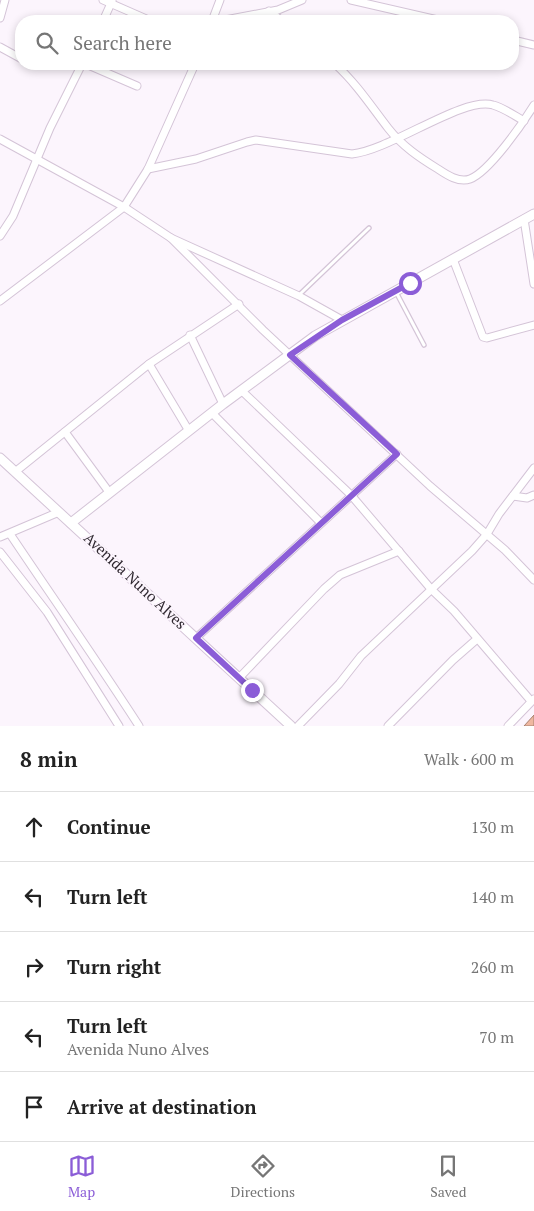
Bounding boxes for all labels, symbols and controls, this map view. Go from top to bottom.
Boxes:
search box [15,15,519,70]
icon: search [33,29,61,57]
text: Search here [73,30,172,55]
route start [399,272,422,295]
street label: Avenida Nuno Alves [80,527,191,633]
route end [241,679,264,702]
text: 8 min [20,745,77,773]
text: Walk · 600 m [424,748,514,770]
icon: ahead [20,813,48,841]
text: Continue [67,814,151,839]
text: 130 m [471,816,514,838]
icon: left [20,883,48,911]
text: Turn left [67,884,148,909]
text: 140 m [471,886,514,908]
icon: right [20,953,48,981]
text: Turn right [67,954,161,979]
text: 260 m [471,956,514,978]
text: Turn left [67,1013,148,1038]
icon: left [20,1023,48,1051]
text: 70 m [479,1026,514,1048]
text: Avenida Nuno Alves [67,1038,209,1060]
icon: arrive [20,1093,48,1121]
text: Arrive at destination [67,1094,256,1119]
tab: Map [68,1152,96,1201]
tab: Directions [231,1152,295,1201]
tab: Saved [430,1152,466,1201]

